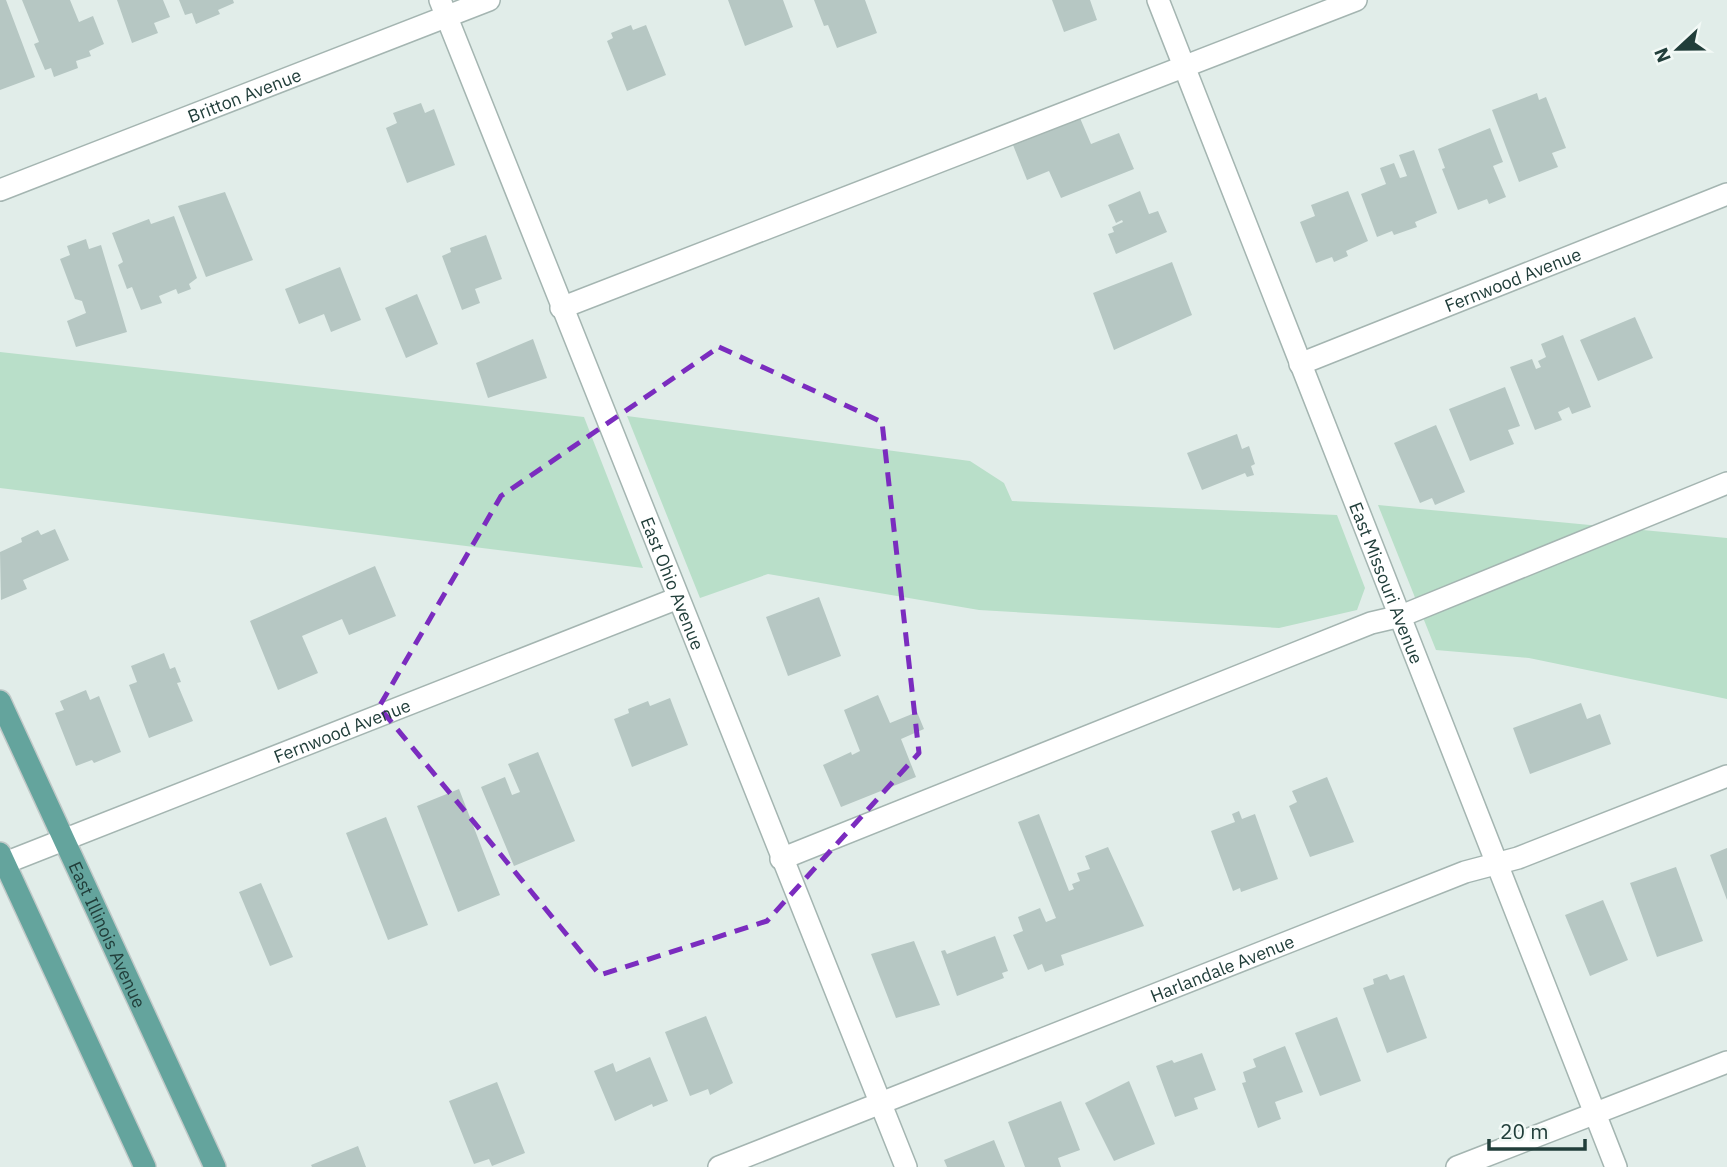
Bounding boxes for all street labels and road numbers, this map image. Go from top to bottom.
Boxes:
street label: Britton Avenue [184,63,304,128]
street label: Fernwood Avenue [1441,242,1584,317]
street label: East Missouri Avenue [1345,499,1429,667]
street label: East Ohio Avenue [636,513,710,653]
street label: Fernwood Avenue [270,693,414,768]
street label: East Illinois Avenue [64,857,151,1011]
street label: Harlandale Avenue [1147,929,1298,1007]

